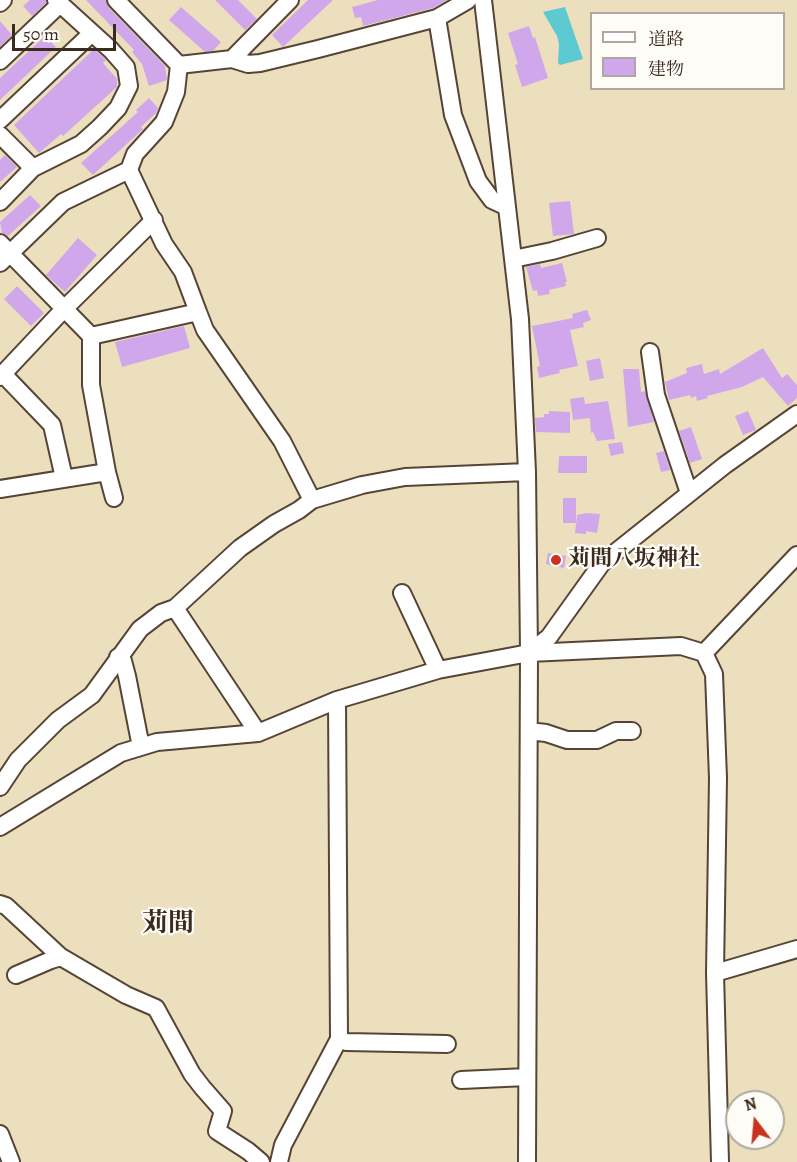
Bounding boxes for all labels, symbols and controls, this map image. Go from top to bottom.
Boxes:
scale bar [15,12,118,50]
legend [590,12,785,90]
text: 50 m [23,22,59,46]
text: 道路 [648,27,684,51]
text: 建物 [648,57,684,81]
place label: 苅間八坂神社 [568,547,700,573]
marker: 苅間八坂神社 [549,553,563,567]
district label: 苅間 [142,909,194,941]
north arrow [725,1090,785,1150]
text: N [742,1092,759,1117]

